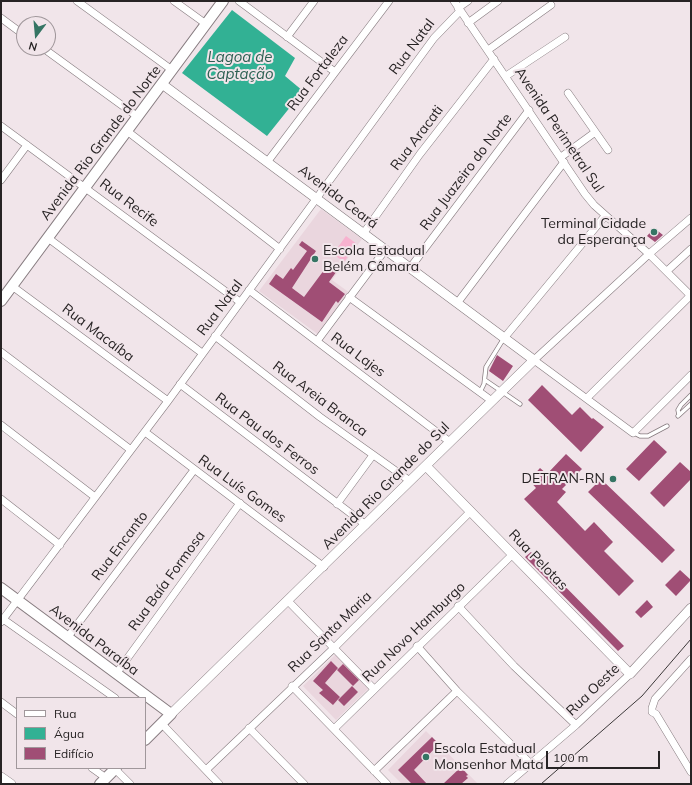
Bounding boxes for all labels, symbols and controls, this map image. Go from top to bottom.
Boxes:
north arrow [16,16,56,56]
street label: Rua Natal [386,16,438,78]
street label: Rua Fortaleza [284,32,352,114]
text: N [27,39,39,54]
water label: Lagoa de Captação [206,48,274,83]
street label: Avenida Rio Grande do Norte [37,62,165,224]
street label: Avenida Perimetral Sul [511,64,607,196]
street label: Rua Aracati [387,102,447,174]
street label: Rua Juazeiro do Norte [417,110,515,234]
street label: Avenida Ceará [295,162,381,232]
street label: Rua Recife [96,175,162,231]
place label: Terminal Cidade da Esperança [541,216,646,248]
marker: Terminal Cidade da Esperança [649,227,659,237]
place label: Escola Estadual Belém Câmara [323,243,425,276]
marker: Escola Estadual Belém Câmara [310,254,320,264]
street label: Rua Natal [194,277,246,339]
street label: Rua Macaíba [59,300,137,366]
street label: Rua Lajes [327,329,389,381]
street label: Rua Areia Branca [269,358,371,440]
street label: Rua Pau dos Ferros [212,389,322,479]
street label: Avenida Rio Grande do Sul [319,419,453,553]
street label: Rua Luís Gomes [195,452,289,526]
place label: DETRAN-RN [522,471,605,487]
marker: DETRAN-RN [608,474,618,484]
street label: Rua Encanto [88,508,152,584]
street label: Rua Pelotas [505,526,571,594]
street label: Rua Baía Formosa [125,528,209,634]
street label: Rua Novo Hamburgo [359,579,469,685]
street label: Rua Santa Maria [285,588,375,676]
street label: Avenida Paraíba [46,601,142,679]
street label: Rua Oeste [563,660,623,720]
legend [16,697,146,769]
text: Rua [54,706,76,721]
text: Água [54,726,84,741]
place label: Escola Estadual Monsenhor Mata [434,741,544,774]
scale bar [548,743,662,769]
text: Edifício [54,746,94,761]
text: 100 m [553,750,588,765]
marker: Escola Estadual Monsenhor Mata [421,752,431,762]

